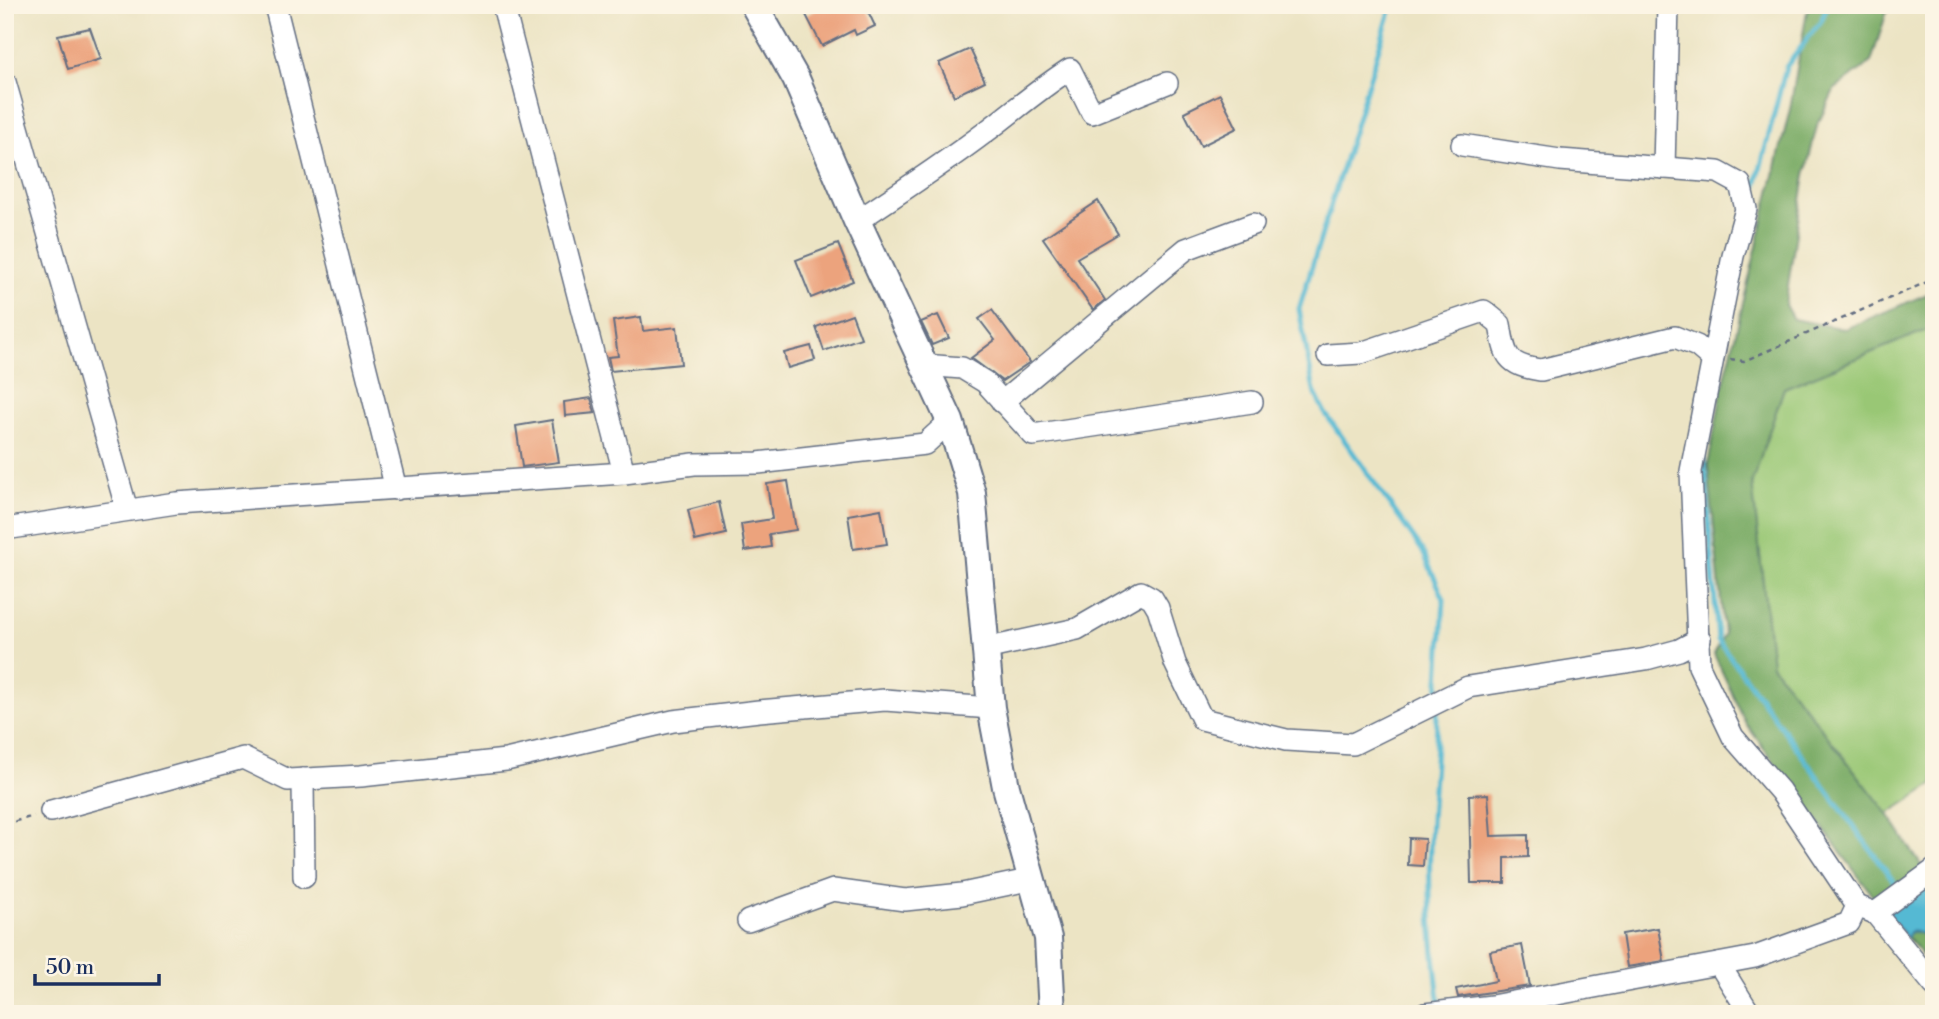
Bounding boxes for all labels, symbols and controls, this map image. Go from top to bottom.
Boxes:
scale bar [35,942,159,986]
text: 50 m [46,955,94,981]

